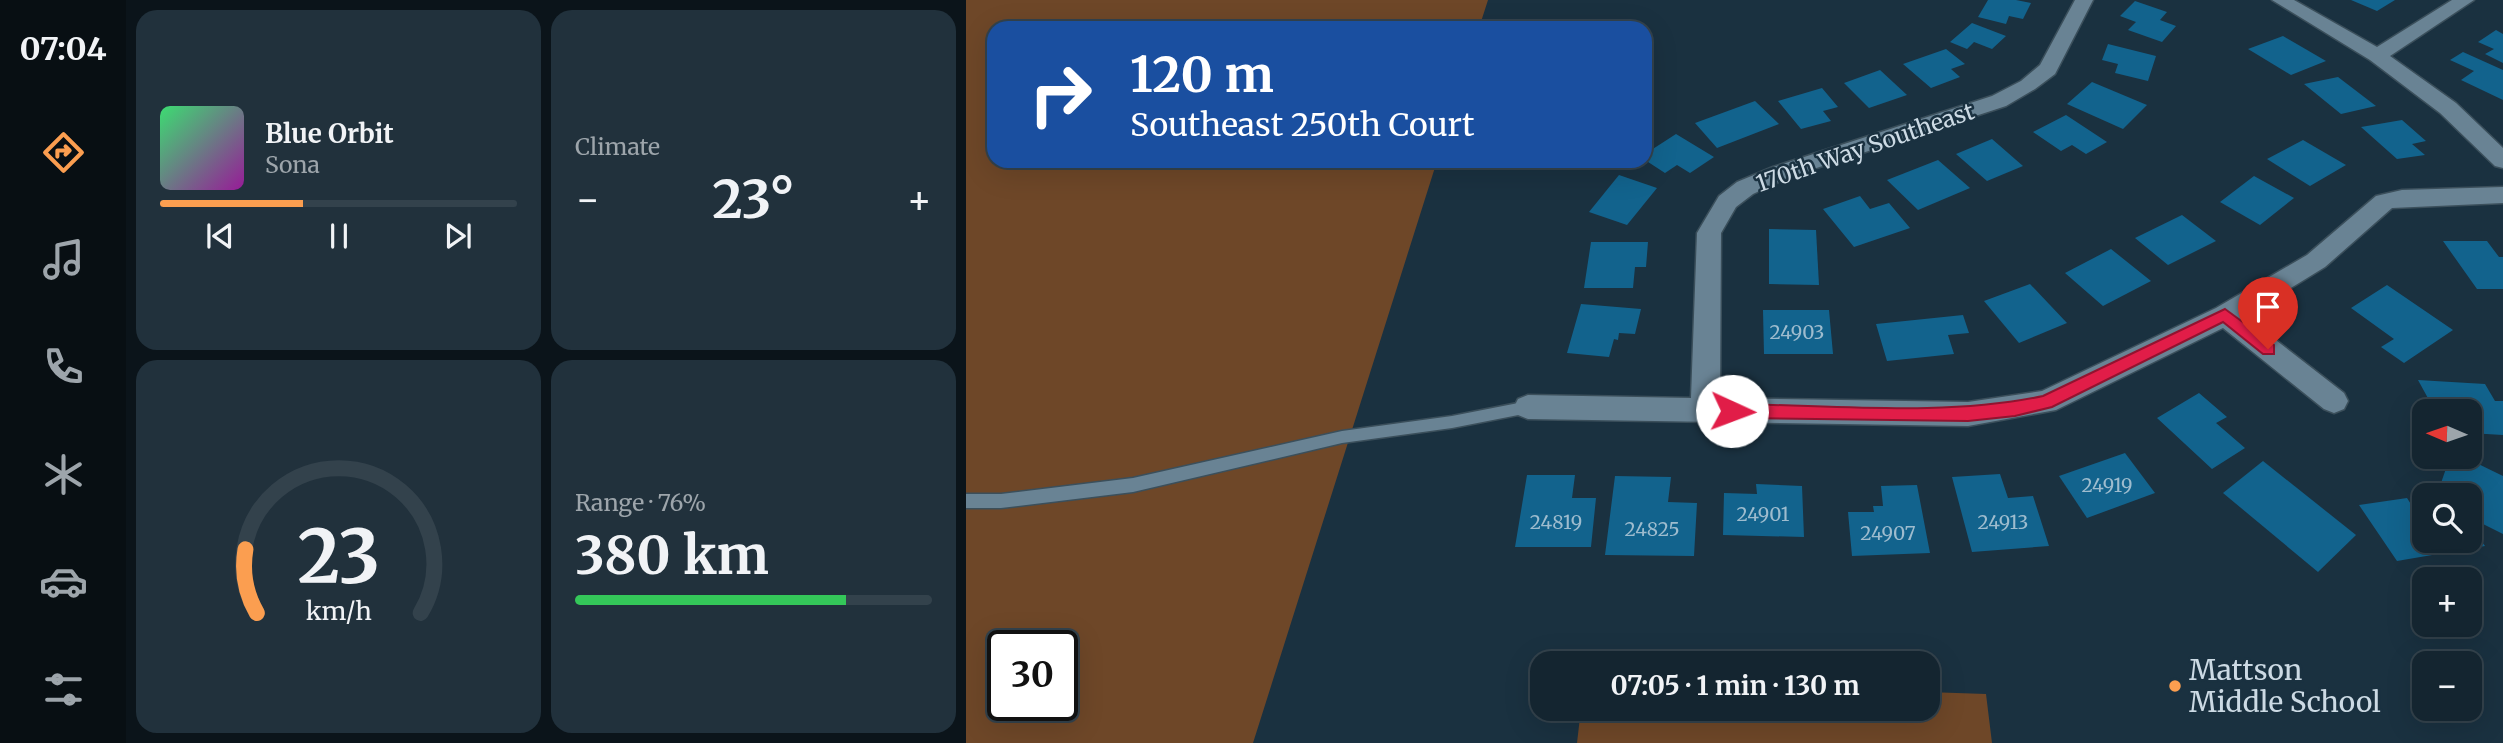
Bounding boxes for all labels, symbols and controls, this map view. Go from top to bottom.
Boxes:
text: 07:04 [19,29,107,69]
text: 120 m [1130,44,1274,105]
icon: right [1015,49,1106,140]
street label: 170th Way Southeast [1752,96,1978,198]
text: Southeast 250th Court [1130,105,1475,145]
text: Blue Orbit [265,117,394,150]
icon: directions [39,128,88,177]
text: Climate [575,132,660,161]
text: Sona [265,150,320,179]
text: 23° [712,167,795,232]
text: − [575,176,600,223]
text: + [907,176,932,223]
icon: previous [201,217,239,255]
icon: pause [320,217,358,255]
icon: next [439,217,477,255]
icon: music [39,235,88,284]
pin [2238,277,2298,349]
icon: arrive [2249,288,2287,326]
house number: 24903 [1770,320,1825,344]
icon: phone [39,342,88,391]
position arrow [1695,374,1769,448]
north arrow [2412,399,2482,469]
map controls [2412,399,2482,721]
icon: climate [39,450,88,499]
house number: 24919 [2081,473,2133,497]
button: search [2412,483,2482,553]
text: Range · 76% [575,488,706,517]
house number: 24901 [1737,502,1790,526]
house number: 24819 [1530,510,1582,534]
house number: 24913 [1978,510,2028,534]
text: 23 [297,511,380,603]
house number: 24825 [1624,517,1680,541]
house number: 24907 [1860,521,1916,545]
text: 380 km [575,523,769,588]
icon: car [39,557,88,606]
button: + [2412,567,2482,637]
text: km/h [305,594,372,626]
speed limit sign: 30 [987,630,1078,721]
button: − [2412,651,2482,721]
place label: Mattson Middle School [2189,652,2381,720]
icon: filters [39,665,88,714]
text: 07:05 · 1 min · 130 m [1610,669,1860,702]
marker: Mattson Middle School [2167,678,2183,694]

